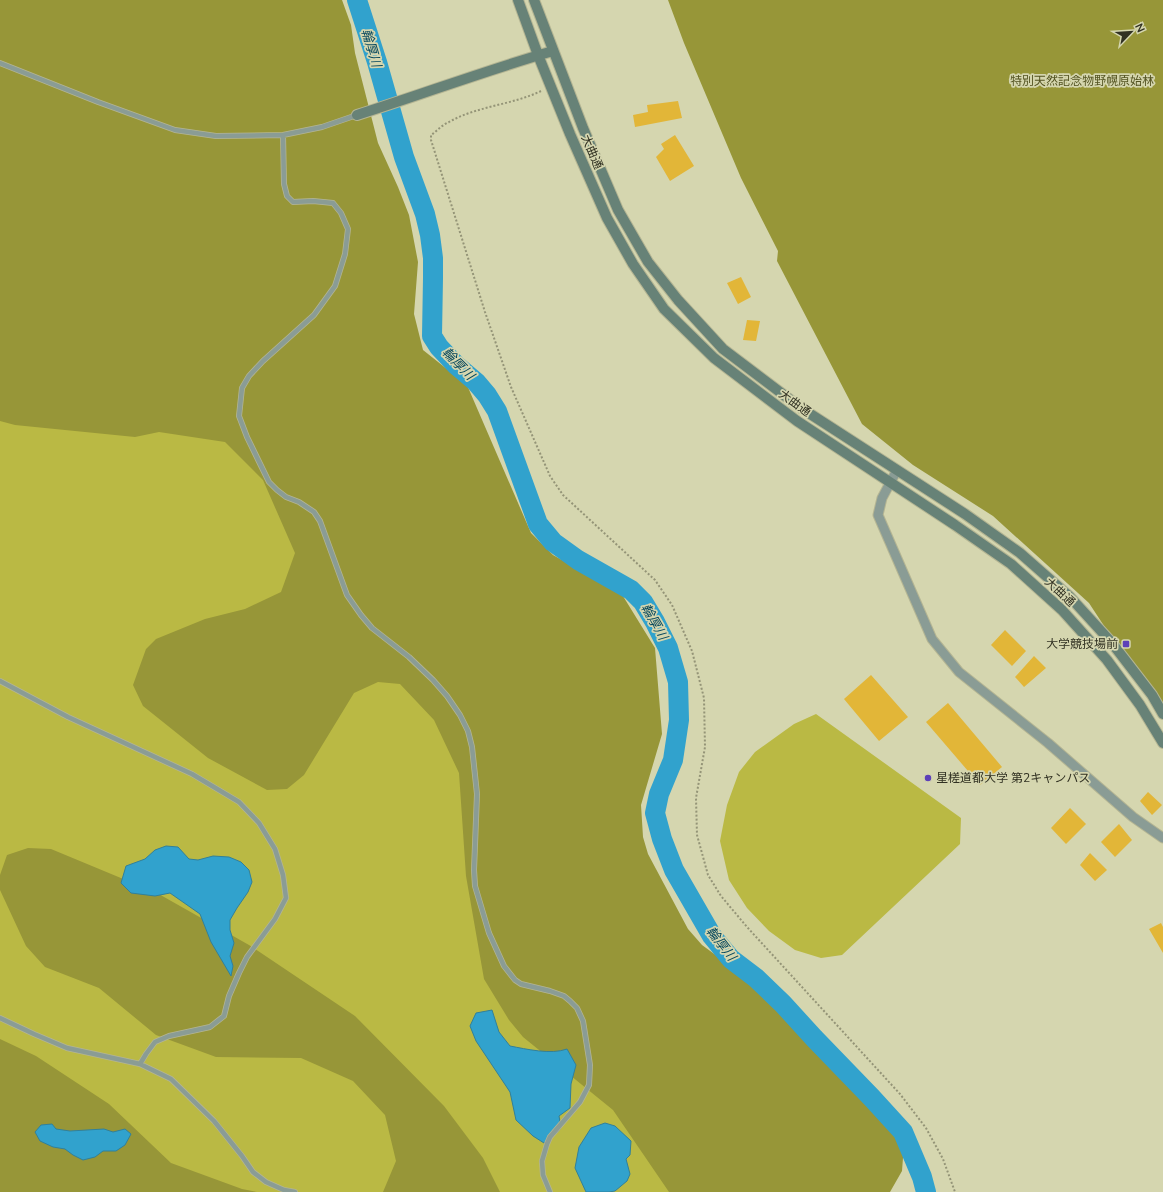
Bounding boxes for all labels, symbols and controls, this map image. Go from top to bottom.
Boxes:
north arrow [1111,12,1151,52]
text: N [1131,21,1148,35]
water label: 輪厚川 [357,27,386,71]
park label: 特別天然記念物野幌原始林 [1010,73,1154,89]
street label: 大曲通 [578,132,606,172]
water label: 輪厚川 [438,344,480,386]
street label: 大曲通 [776,386,814,420]
street label: 大曲通 [1041,574,1079,610]
water label: 輪厚川 [636,601,673,645]
place label: 大学競技場前 [1046,636,1118,652]
marker: 大学競技場前 [1121,639,1131,649]
place label: 星槎道都大学 第2キャンパス [936,770,1090,786]
marker: 星槎道都大学 第2キャンパス [923,773,933,783]
water label: 輪厚川 [702,923,741,966]

